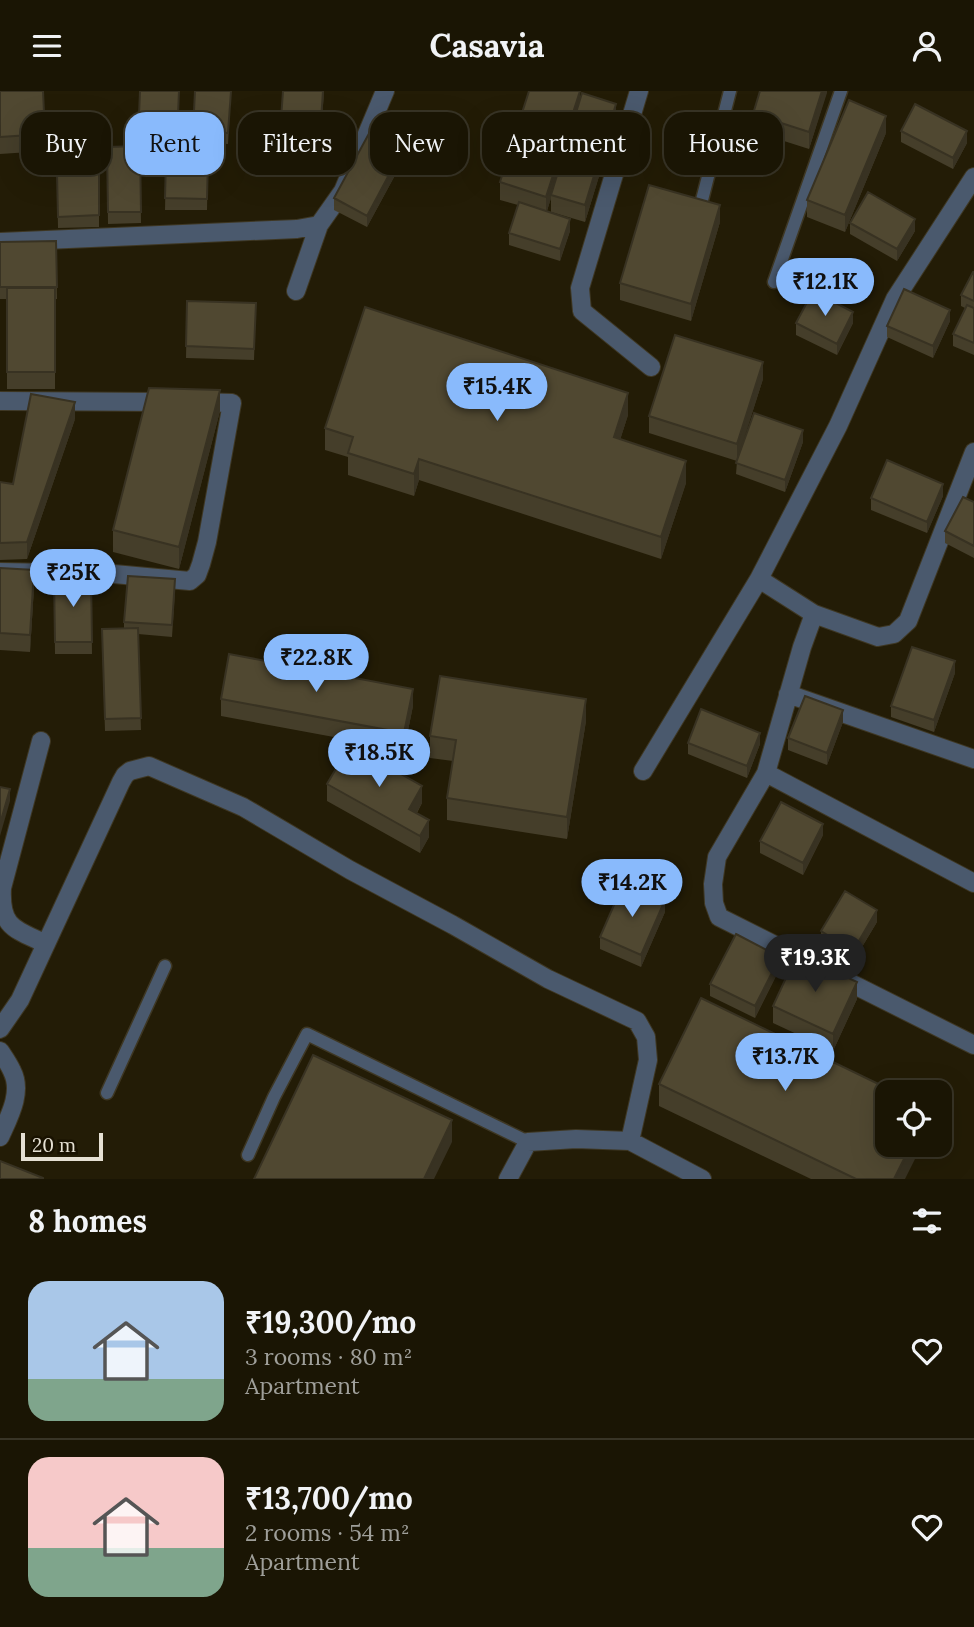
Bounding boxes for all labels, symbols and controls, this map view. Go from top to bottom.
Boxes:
text: Casavia [429,25,545,66]
icon: menu [28,27,66,65]
icon: person [908,27,946,65]
chip: Buy [21,112,111,175]
chip: Rent [125,112,224,175]
chip: Filters [238,112,356,175]
chip: New [370,112,468,175]
chip: Apartment [482,112,650,175]
chip: House [664,112,783,175]
pin: ₹12.1K [768,259,882,318]
text: ₹12.1K [792,266,858,295]
pin: ₹15.4K [440,363,554,423]
text: ₹15.4K [462,371,532,400]
pin: ₹25K [32,549,114,609]
text: ₹25K [46,557,100,586]
pin: ₹22.8K [259,635,373,694]
text: ₹22.8K [280,642,352,671]
pin: ₹18.5K [322,729,436,789]
text: ₹18.5K [344,737,414,766]
pin: ₹14.2K [575,859,689,919]
text: ₹14.2K [597,867,667,896]
pin: ₹19.3K [758,935,872,994]
text: ₹19.3K [780,942,850,971]
pin: ₹13.7K [728,1033,842,1093]
text: ₹13.7K [751,1041,819,1070]
map controls [875,1080,952,1157]
button: locate [875,1080,952,1157]
scale bar [21,1130,103,1162]
text: 20 m [32,1133,76,1157]
text: 8 homes [28,1202,147,1240]
icon: filters [908,1202,946,1240]
text: ₹19,300/mo [245,1303,416,1341]
icon: home [84,1309,168,1393]
icon: heart [908,1332,946,1370]
text: 3 rooms · 80 m² [245,1342,412,1371]
text: Apartment [245,1371,360,1400]
text: ₹13,700/mo [245,1479,413,1517]
icon: home [84,1485,168,1569]
icon: heart [908,1508,946,1546]
text: 2 rooms · 54 m² [245,1518,410,1547]
text: Apartment [245,1547,360,1576]

